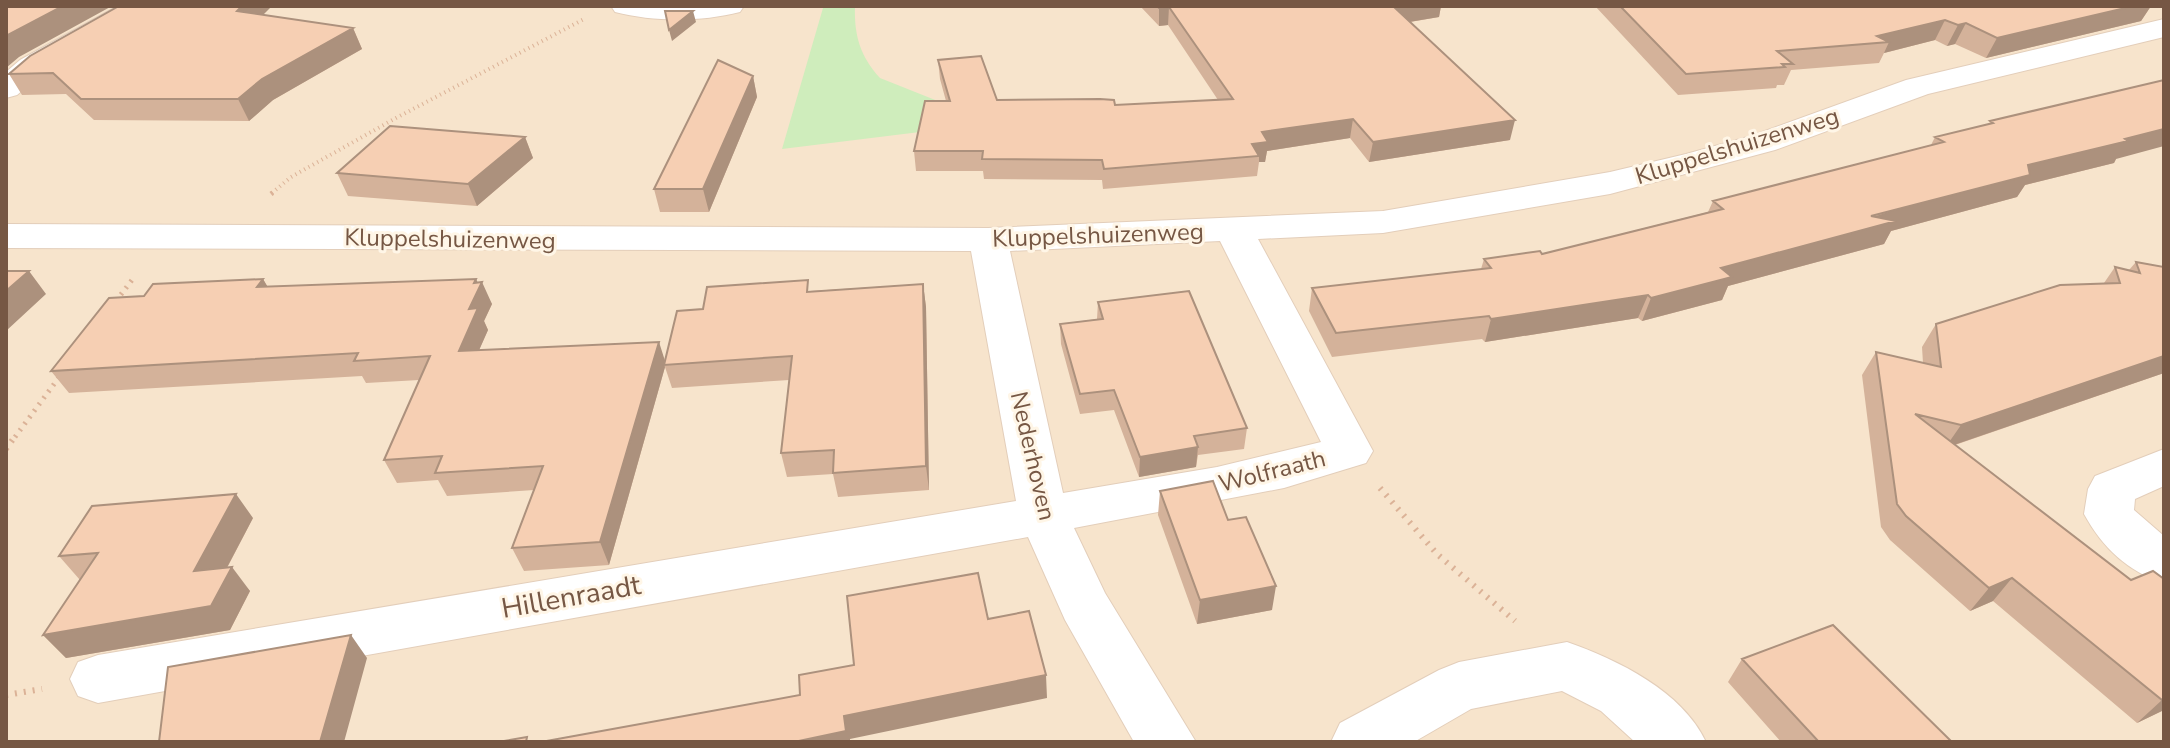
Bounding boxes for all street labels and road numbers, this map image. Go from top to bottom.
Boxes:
street label: Kluppelshuizenweg [1631,100,1843,192]
street label: Kluppelshuizenweg [992,215,1204,255]
street label: Kluppelshuizenweg [344,221,556,257]
street label: Nederhoven [1003,388,1063,524]
street label: Wolfraath [1215,442,1329,500]
street label: Hillenraadt [498,566,644,628]

